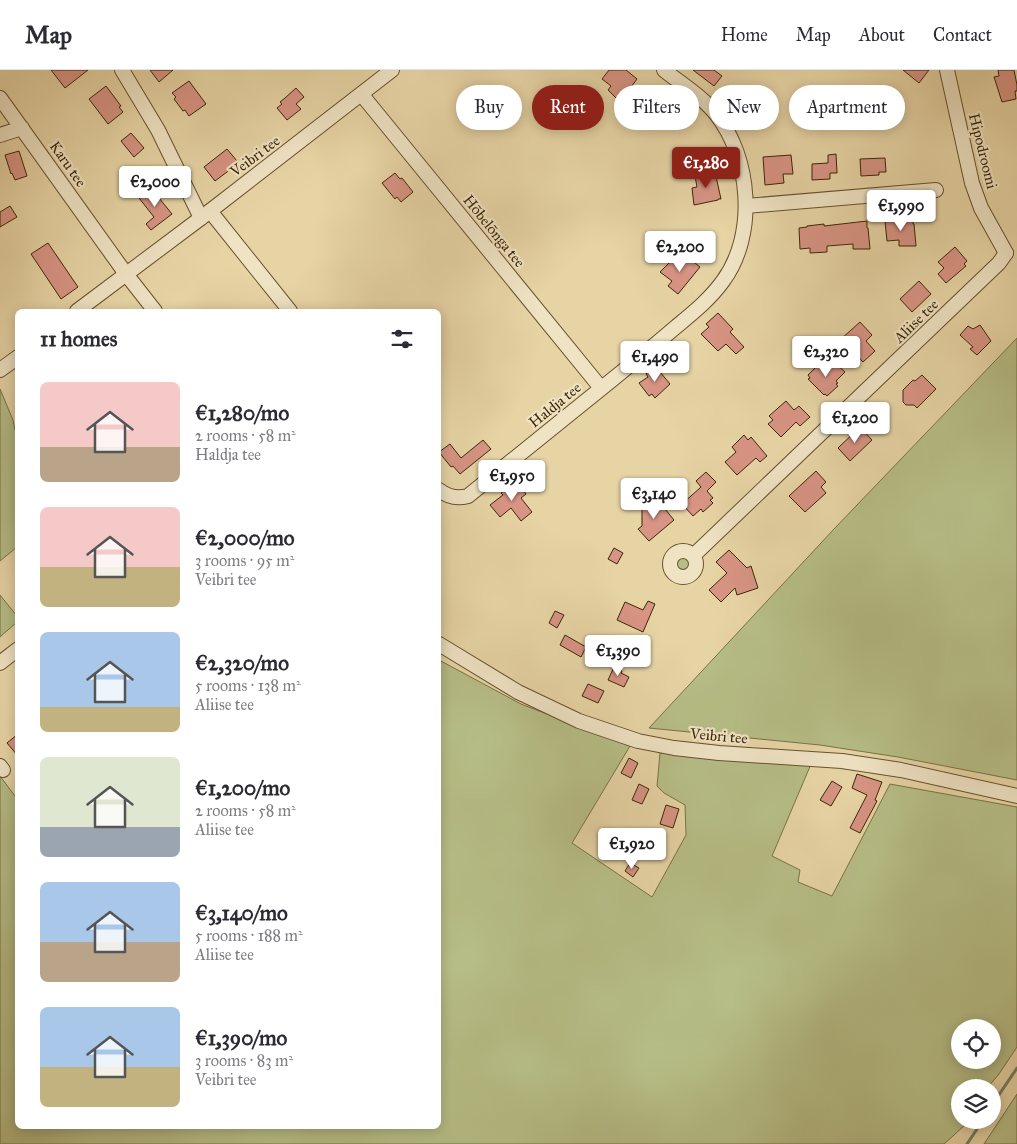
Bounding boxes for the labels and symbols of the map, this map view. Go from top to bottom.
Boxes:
street label: Hipodroomi [965,111,1001,191]
street label: Veibri tee [226,131,283,181]
street label: Karu tee [46,138,90,190]
pin: €1,280 [665,146,747,189]
pin: €2,000 [114,166,196,208]
pin: €1,990 [860,190,942,232]
street label: Hõbelõnga tee [459,191,529,271]
pin: €2,200 [639,230,721,273]
street label: Aliise tee [889,295,942,347]
pin: €2,320 [785,336,867,378]
pin: €1,490 [614,340,696,383]
street label: Haldja tee [525,379,585,431]
pin: €1,200 [814,402,896,444]
pin: €1,950 [471,460,553,502]
pin: €3,140 [613,478,695,520]
pin: €1,390 [577,634,659,677]
street label: Veibri tee [688,724,749,747]
pin: €1,920 [591,828,673,870]

